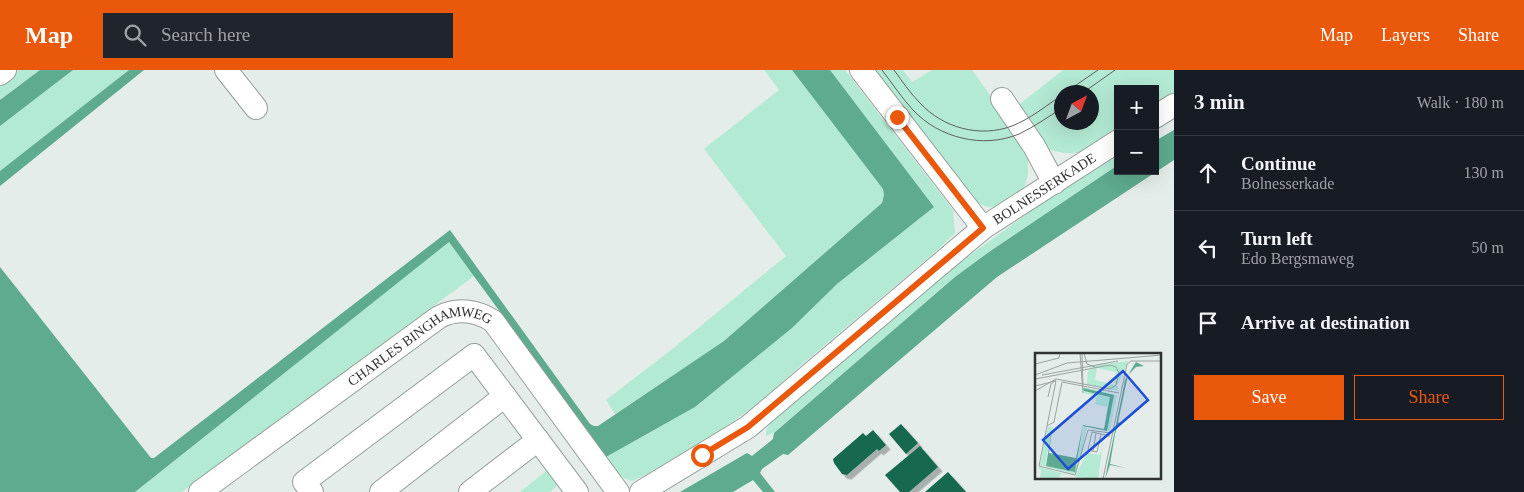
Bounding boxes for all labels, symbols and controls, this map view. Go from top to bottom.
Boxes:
search box [103,13,453,58]
icon: search [121,21,149,49]
text: Map [25,22,73,48]
text: Search here [161,24,250,45]
text: Map [1320,25,1353,45]
text: Layers [1381,25,1430,45]
text: Share [1458,25,1499,45]
north arrow [1054,85,1099,130]
map controls [1114,85,1159,175]
button: + [1114,85,1159,130]
text: 3 min [1194,90,1245,114]
text: Walk · 180 m [1417,94,1504,111]
route end [886,106,909,129]
button: − [1114,130,1159,175]
street label: BOLNESSERKADE [990,150,1098,227]
text: Continue [1241,153,1316,174]
icon: ahead [1194,159,1222,187]
text: 130 m [1464,164,1504,181]
text: Bolnesserkade [1241,175,1334,192]
text: Turn left [1241,228,1313,249]
icon: left [1194,234,1222,262]
text: 50 m [1472,239,1504,256]
text: Edo Bergsmaweg [1241,250,1354,267]
street label: CHARLES BINGHAMWEG [345,303,495,389]
icon: arrive [1194,309,1222,337]
text: Arrive at destination [1241,312,1410,333]
inset map [1035,353,1162,480]
button: Save [1194,375,1344,420]
button: Share [1354,375,1504,420]
route start [691,444,714,467]

